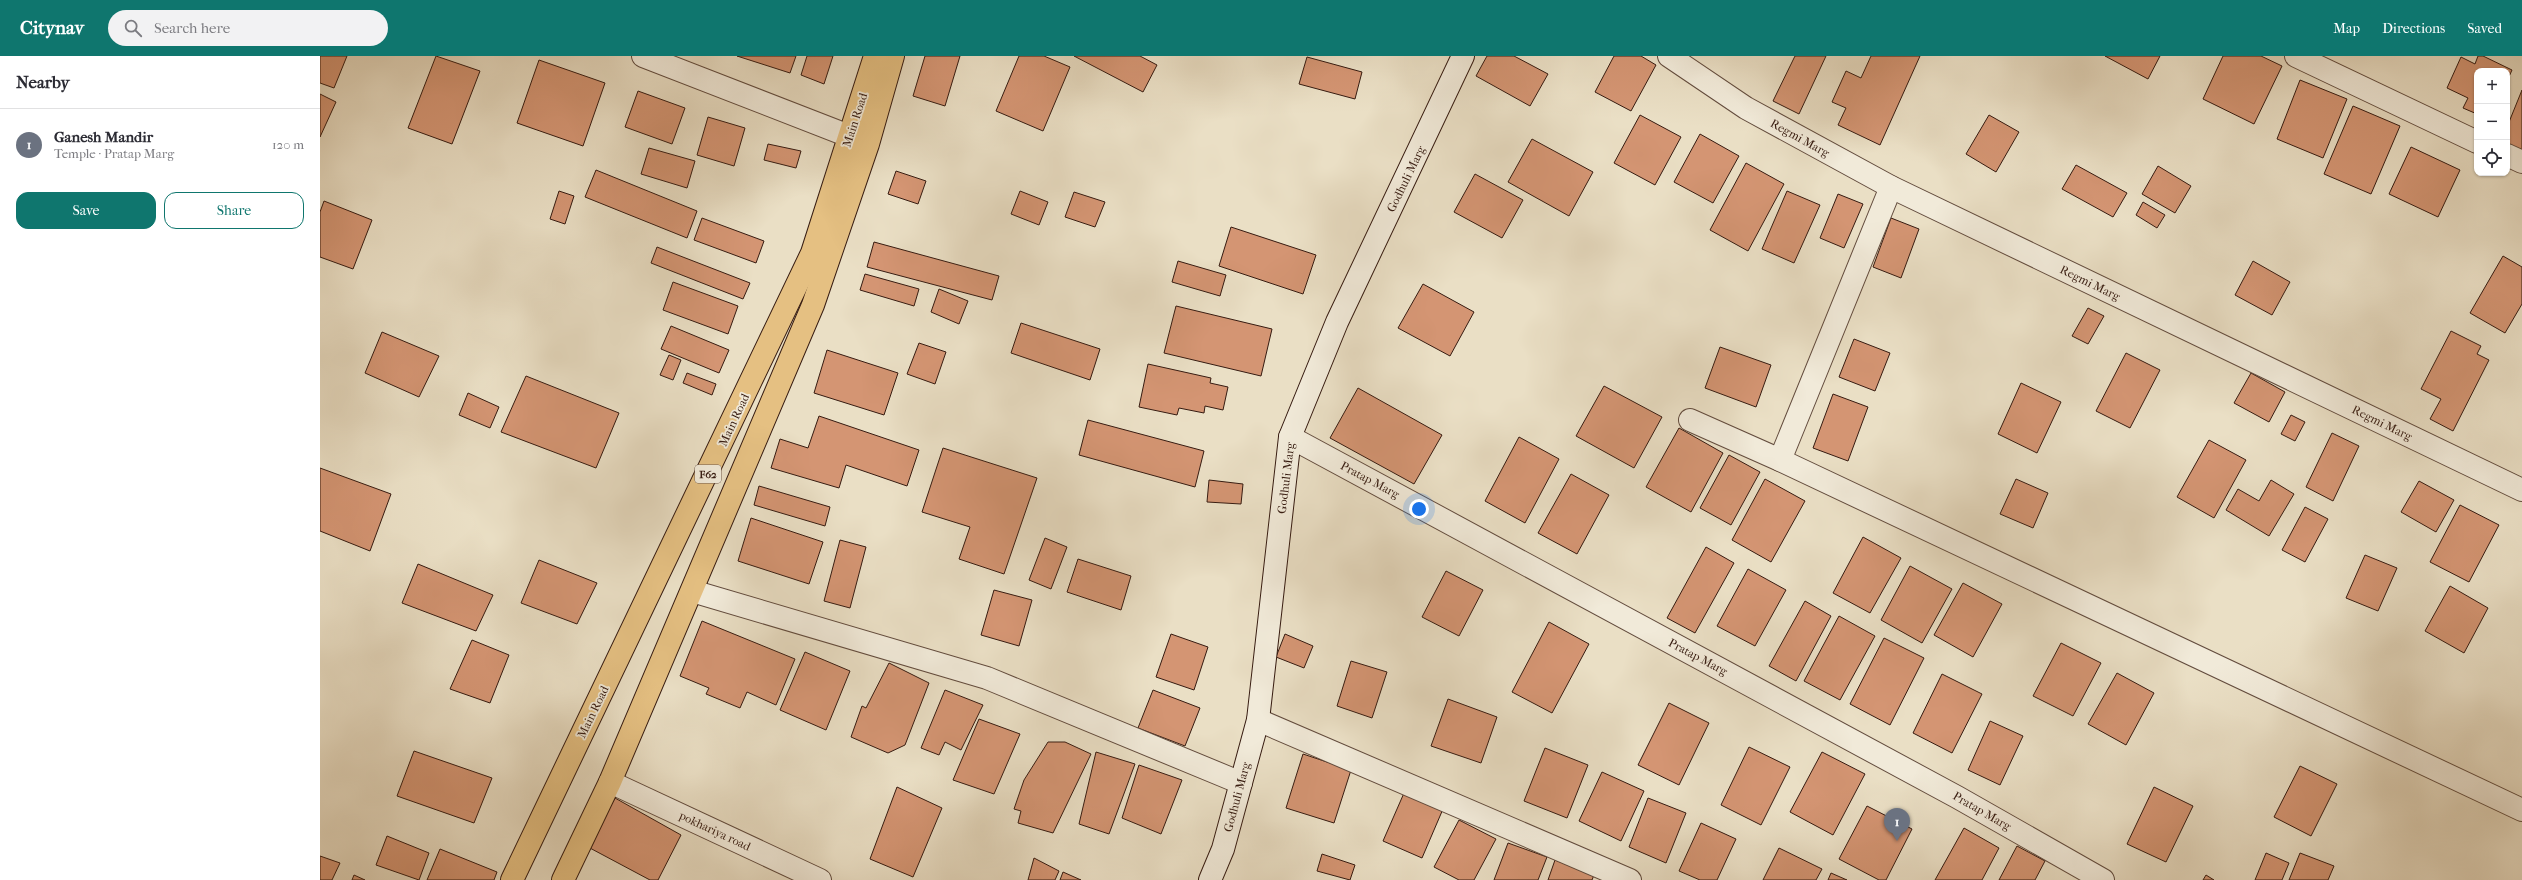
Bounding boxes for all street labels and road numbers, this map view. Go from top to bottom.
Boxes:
street label: Main Road [840,91,871,149]
street label: Regmi Marg [1768,116,1832,160]
street label: Godhuli Marg [1384,143,1428,214]
street label: Regmi Marg [2058,262,2123,304]
street label: Main Road [716,391,752,448]
street label: Regmi Marg [2350,402,2415,444]
street label: Godhuli Marg [1275,441,1297,515]
street label: Pratap Marg [1338,459,1402,502]
road number: F62 [695,465,721,483]
street label: Pratap Marg [1666,636,1730,679]
street label: Main Road [574,683,612,740]
street label: Godhuli Marg [1221,760,1253,834]
street label: Pratap Marg [1950,789,2014,834]
street label: pokhariya road [676,808,753,854]

